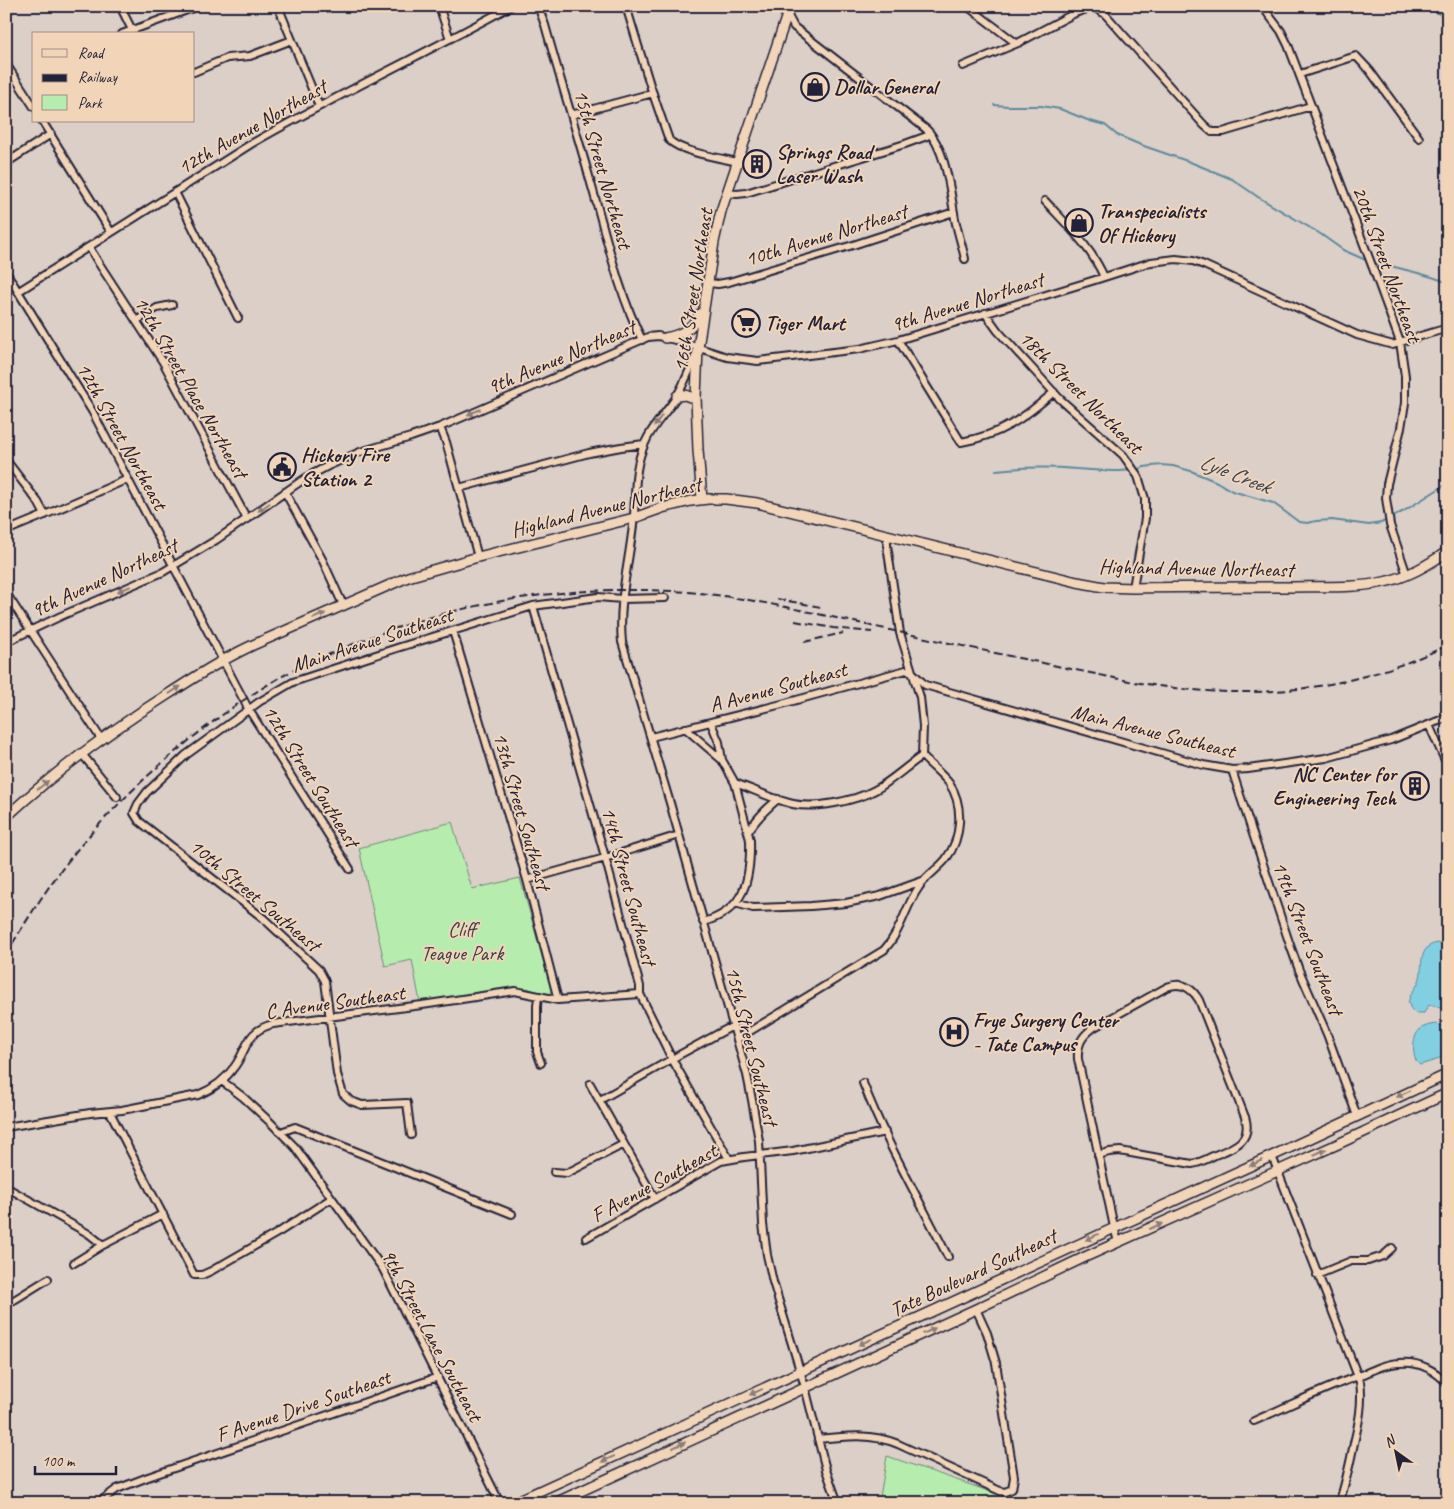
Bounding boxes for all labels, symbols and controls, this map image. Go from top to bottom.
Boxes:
legend [32,32,195,122]
text: Road [78,44,105,63]
text: Railway [78,68,119,87]
street label: 12th Avenue Northeast [173,72,334,180]
shop icon: Dollar General [800,72,830,102]
place label: Dollar General [834,74,941,100]
street label: 15th Street Northeast [568,86,639,253]
text: Park [78,94,103,113]
place label: Springs Road Laser Wash [776,139,875,189]
building icon: Springs Road Laser Wash [742,149,772,179]
street label: 20th Street Northeast [1347,182,1428,348]
street label: 10th Avenue Northeast [742,197,913,272]
place label: Transpecialists Of Hickory [1098,198,1208,249]
street label: 16th Street Northeast [667,205,719,373]
shop icon: Transpecialists Of Hickory [1064,208,1094,238]
street label: 9th Avenue Northeast [888,266,1049,338]
street label: 12th Street Place Northeast [128,291,255,485]
supermarket icon: Tiger Mart [731,308,761,338]
place label: Tiger Mart [765,310,847,336]
street label: 9th Avenue Northeast [483,313,642,400]
street label: 18th Street Northeast [1014,325,1150,461]
street label: 12th Street Northeast [71,358,174,516]
one-way arrow [467,409,481,417]
one-way arrow [653,415,663,428]
place label: Hickory Fire Station 2 [301,442,391,492]
water label: Lyle Creek [1196,448,1278,502]
public building icon: Hickory Fire Station 2 [267,452,297,482]
street label: Highland Avenue Northeast [508,470,706,543]
one-way arrow [257,502,270,512]
street label: 9th Avenue Northeast [27,531,184,623]
street label: Highland Avenue Northeast [1099,553,1297,583]
one-way arrow [117,586,131,594]
street label: Main Avenue Southeast [288,601,458,678]
one-way arrow [312,611,326,619]
street label: A Avenue Southeast [707,656,851,718]
one-way arrow [168,685,181,694]
street label: Main Avenue Southeast [1069,698,1239,764]
street label: 12th Street Southeast [257,700,367,854]
street label: 13th Street Southeast [487,729,558,896]
place label: NC Center for Engineering Tech [1273,761,1398,811]
building icon: NC Center for Engineering Tech [1400,771,1430,801]
one-way arrow [36,780,50,790]
street label: 14th Street Southeast [595,804,663,971]
street label: 10th Street Southeast [184,833,328,959]
street label: 19th Street Southeast [1267,857,1350,1021]
park label: Cliff Teague Park [421,916,505,966]
street label: 15th Street Southeast [720,964,785,1131]
street label: C Avenue Southeast [264,979,408,1025]
place label: Frye Surgery Center - Tate Campus [973,1007,1120,1057]
hospital icon: Frye Surgery Center - Tate Campus [939,1017,969,1047]
one-way arrow [1396,1090,1411,1098]
street label: F Avenue Southeast [587,1137,723,1228]
one-way arrow [1313,1148,1327,1156]
one-way arrow [1249,1159,1263,1167]
one-way arrow [1149,1221,1163,1229]
street label: Tate Boulevard Southeast [886,1222,1063,1323]
one-way arrow [1085,1233,1099,1241]
street label: 9th Street Lane Southeast [376,1244,489,1427]
one-way arrow [922,1327,936,1335]
one-way arrow [858,1338,872,1346]
street label: F Avenue Drive Southeast [213,1363,395,1448]
one-way arrow [749,1388,763,1396]
north arrow [1372,1426,1422,1476]
text: N [1381,1431,1399,1451]
one-way arrow [672,1441,686,1449]
scale bar [35,1444,116,1476]
text: 100 m [42,1452,76,1471]
one-way arrow [601,1455,615,1463]

